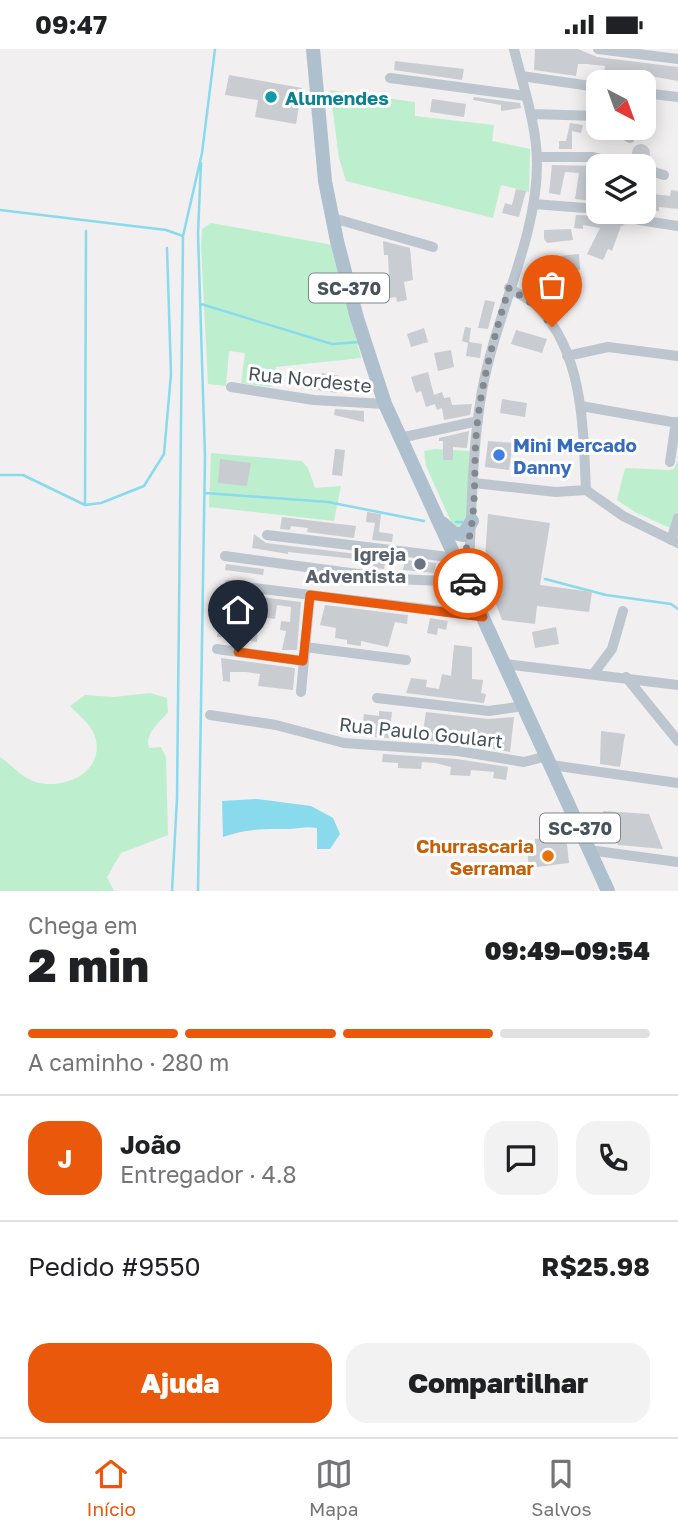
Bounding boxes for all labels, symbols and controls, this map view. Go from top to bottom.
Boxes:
text: 09:47 [35,9,107,40]
north arrow [586,70,656,140]
map controls [586,70,656,224]
place label: Alumendes [285,86,389,109]
marker: Alumendes [263,89,279,105]
button: layers [586,154,656,224]
pin [522,255,582,327]
icon: bag [533,266,571,304]
road number: SC-370 [309,274,389,303]
street label: Rua Nordeste [247,361,373,397]
place label: Mini Mercado Danny [513,433,637,478]
marker: Mini Mercado Danny [491,447,507,463]
place label: Igreja Adventista [305,542,406,587]
courier [433,548,503,618]
marker: Igreja Adventista [412,556,428,572]
icon: car [449,564,487,602]
pin [208,580,268,652]
icon: home [219,591,257,629]
street label: Rua Paulo Goulart [338,712,504,752]
road number: SC-370 [540,813,620,843]
place label: Churrascaria Serramar [416,834,535,879]
marker: Churrascaria Serramar [540,848,556,864]
text: Chega em [28,911,138,939]
text: 09:49–09:54 [485,935,650,966]
text: 2 min [28,937,149,992]
text: A caminho · 280 m [28,1048,229,1076]
button: chat [484,1121,558,1195]
button: phone [576,1121,650,1195]
text: João [120,1129,181,1160]
text: J [58,1143,72,1174]
text: Entregador · 4.8 [120,1160,297,1188]
text: Pedido #9550 [28,1251,201,1282]
text: R$25.98 [541,1251,650,1282]
button: Ajuda [28,1343,332,1423]
button: Compartilhar [346,1343,650,1423]
tab: Início [86,1455,136,1520]
tab: Mapa [309,1455,358,1520]
tab: Salvos [531,1455,592,1520]

